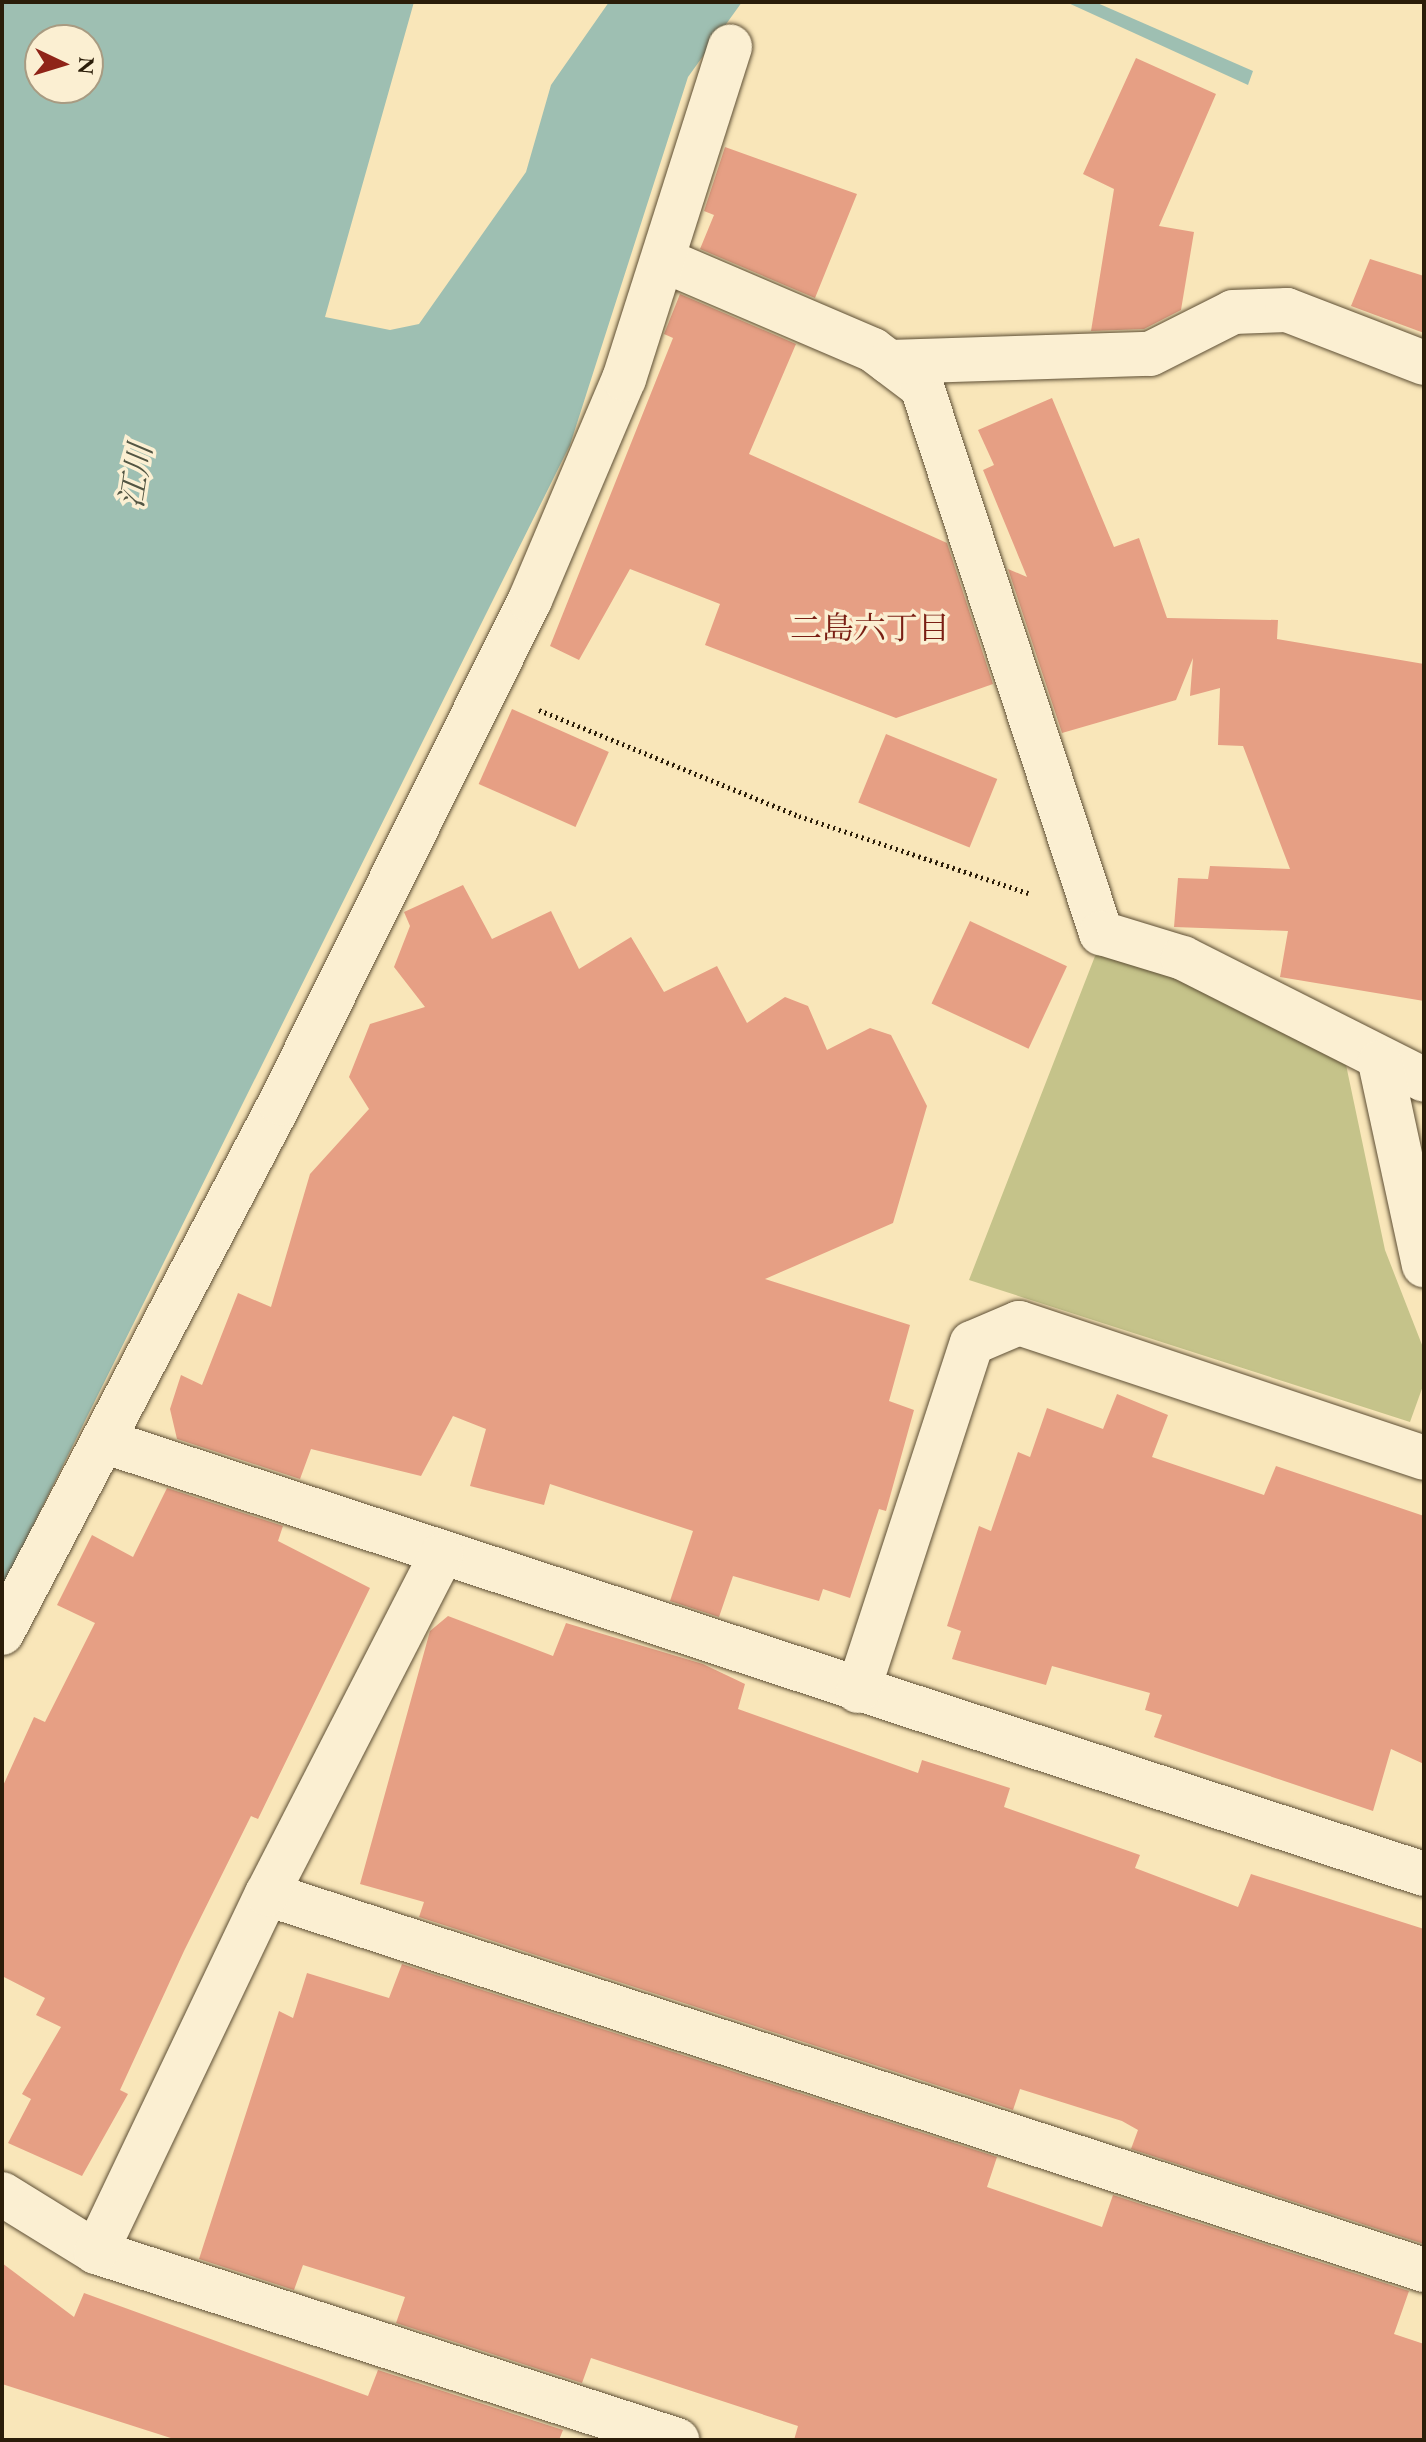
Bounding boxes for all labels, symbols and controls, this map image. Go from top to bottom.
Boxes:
north arrow [24,24,104,104]
text: N [71,56,102,75]
water label: 江川 [112,441,160,511]
district label: 二島六丁目 [790,609,950,647]

